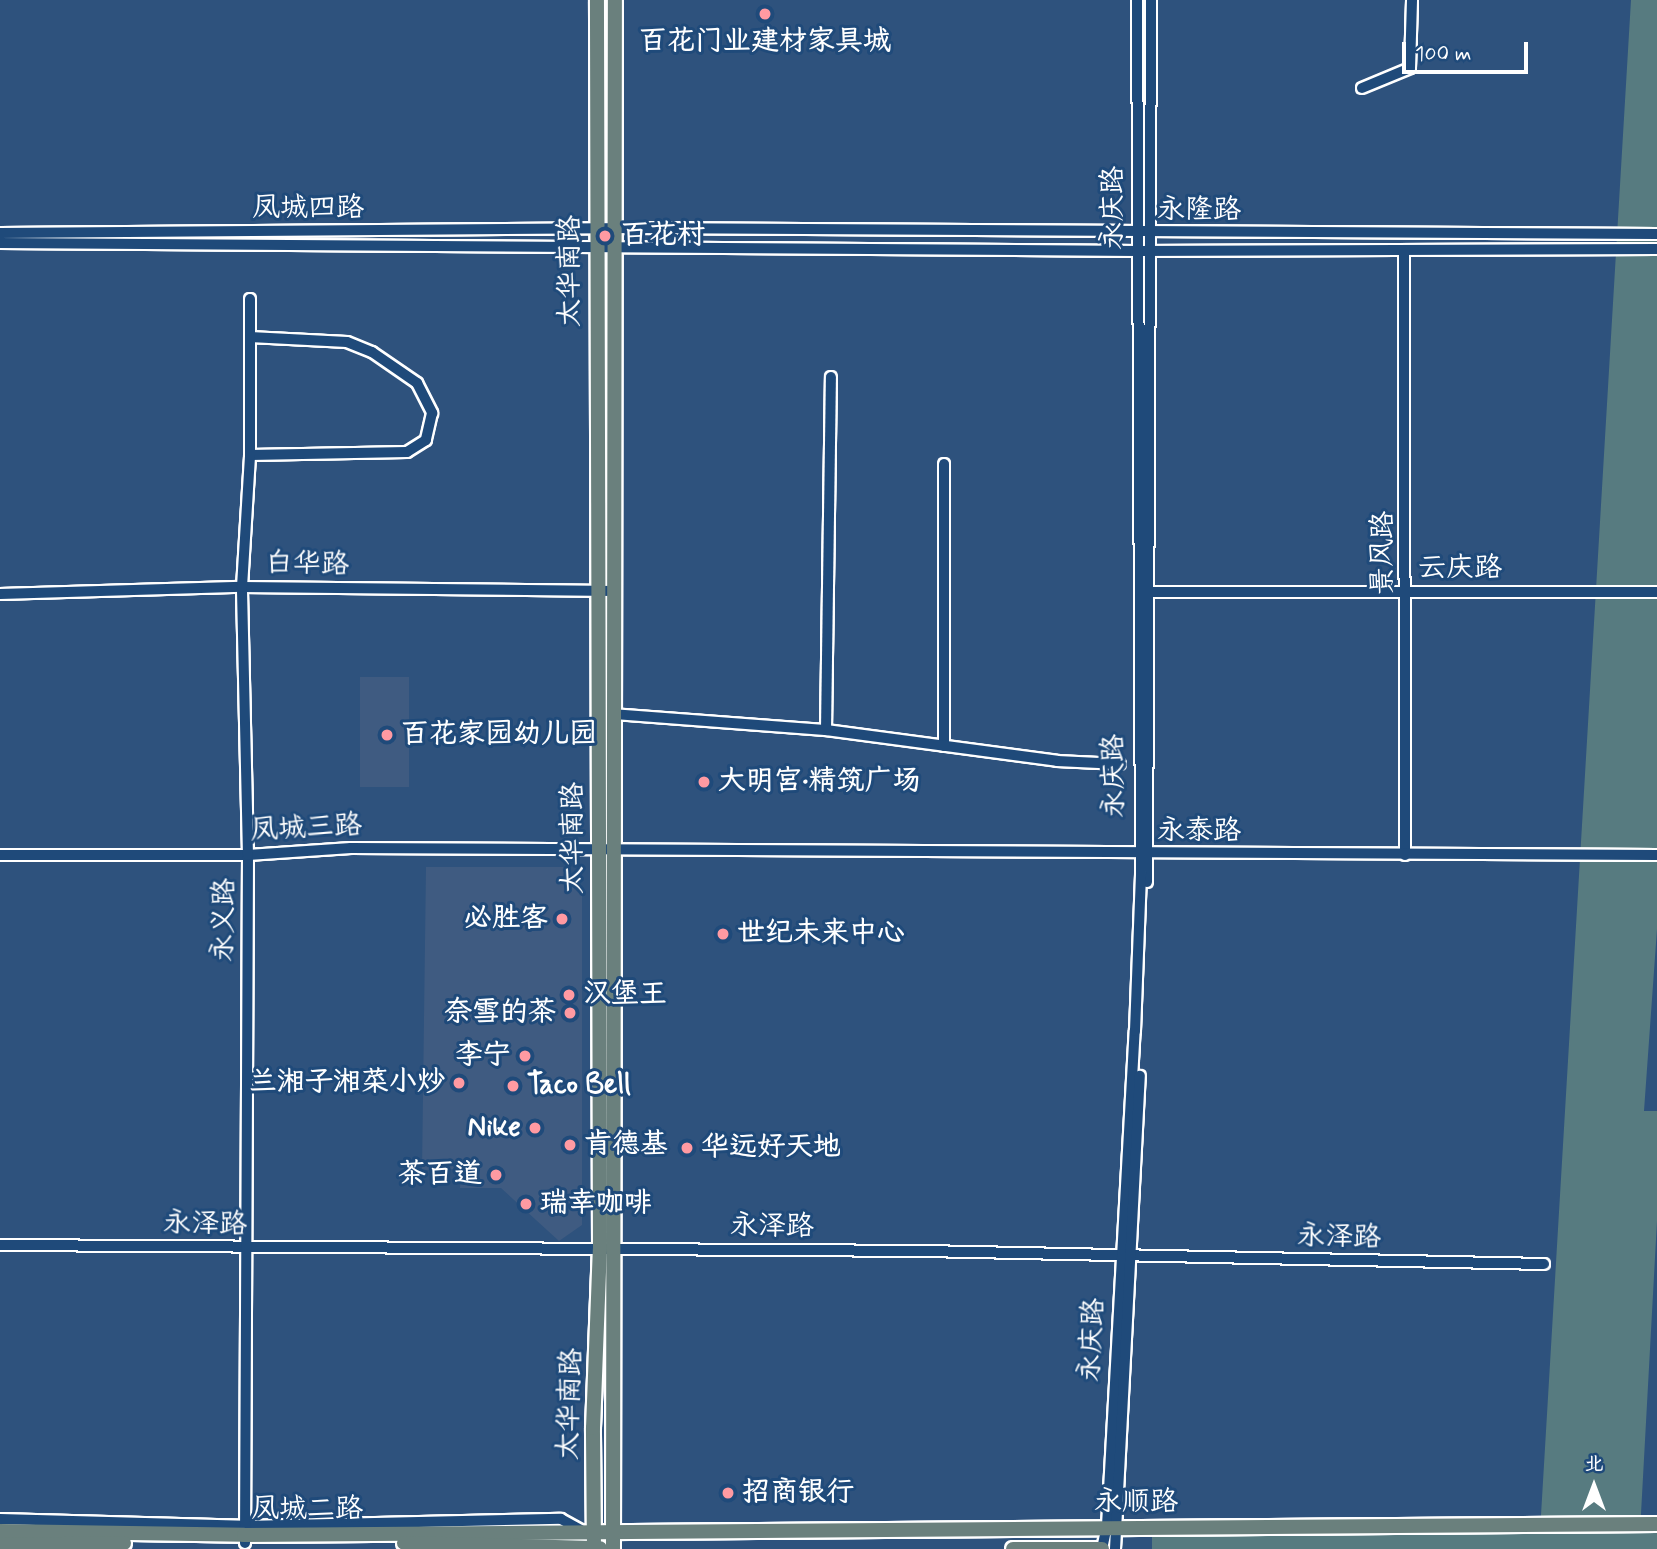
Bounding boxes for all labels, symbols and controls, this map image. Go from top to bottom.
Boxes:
marker: 百花门业建材家具城 [757,6,773,22]
place label: 百花门业建材家具城 [639,25,891,59]
scale bar [1405,28,1531,72]
text: 100 m [1415,40,1471,68]
street label: 永庆路 [1097,166,1131,250]
street label: 凤城四路 [252,192,364,226]
street label: 永隆路 [1157,194,1241,228]
street label: 太华南路 [554,215,588,327]
place label: 百花村 [621,219,705,253]
marker: 百花村 [595,226,615,246]
street label: 景风路 [1367,511,1401,595]
street label: 白华路 [265,547,349,583]
street label: 云庆路 [1418,552,1502,586]
place label: 百花家园幼儿园 [401,718,597,752]
marker: 百花家园幼儿园 [379,727,395,743]
street label: 永庆路 [1097,734,1133,818]
place label: 大明宫·精筑广场 [718,765,920,799]
marker: 大明宫·精筑广场 [696,774,712,790]
street label: 太华南路 [557,782,591,894]
street label: 凤城三路 [249,809,363,849]
street label: 永泰路 [1157,815,1241,849]
street label: 永义路 [207,878,243,962]
place label: 必胜客 [464,902,548,936]
marker: 必胜客 [554,911,570,927]
place label: 世纪未来中心 [737,917,905,951]
marker: 世纪未来中心 [715,926,731,942]
place label: 汉堡王 [583,978,667,1012]
marker: 汉堡王 [561,987,577,1003]
place label: 奈雪的茶 [444,996,556,1030]
marker: 奈雪的茶 [562,1005,578,1021]
place label: 李宁 [455,1039,511,1073]
marker: 李宁 [517,1048,533,1064]
place label: 兰湘子湘菜小炒 [249,1066,445,1100]
place label: Taco Bell [527,1069,629,1103]
marker: 兰湘子湘菜小炒 [451,1075,467,1091]
marker: Taco Bell [505,1078,521,1094]
place label: Nike [468,1111,521,1145]
marker: Nike [527,1120,543,1136]
place label: 肯德基 [584,1128,668,1162]
place label: 华远好天地 [701,1131,841,1165]
marker: 肯德基 [562,1137,578,1153]
marker: 华远好天地 [679,1140,695,1156]
place label: 茶百道 [398,1158,482,1192]
marker: 茶百道 [488,1167,504,1183]
place label: 瑞幸咖啡 [540,1187,652,1221]
marker: 瑞幸咖啡 [518,1196,534,1212]
street label: 永泽路 [163,1207,247,1243]
street label: 永泽路 [730,1209,814,1245]
street label: 永泽路 [1297,1220,1381,1256]
street label: 永庆路 [1074,1297,1112,1383]
street label: 太华南路 [552,1347,590,1461]
north arrow [1559,1451,1629,1521]
text: 北 [1584,1452,1604,1477]
place label: 招商银行 [742,1476,854,1510]
marker: 招商银行 [720,1485,736,1501]
street label: 永顺路 [1094,1486,1178,1520]
street label: 凤城二路 [251,1493,363,1527]

